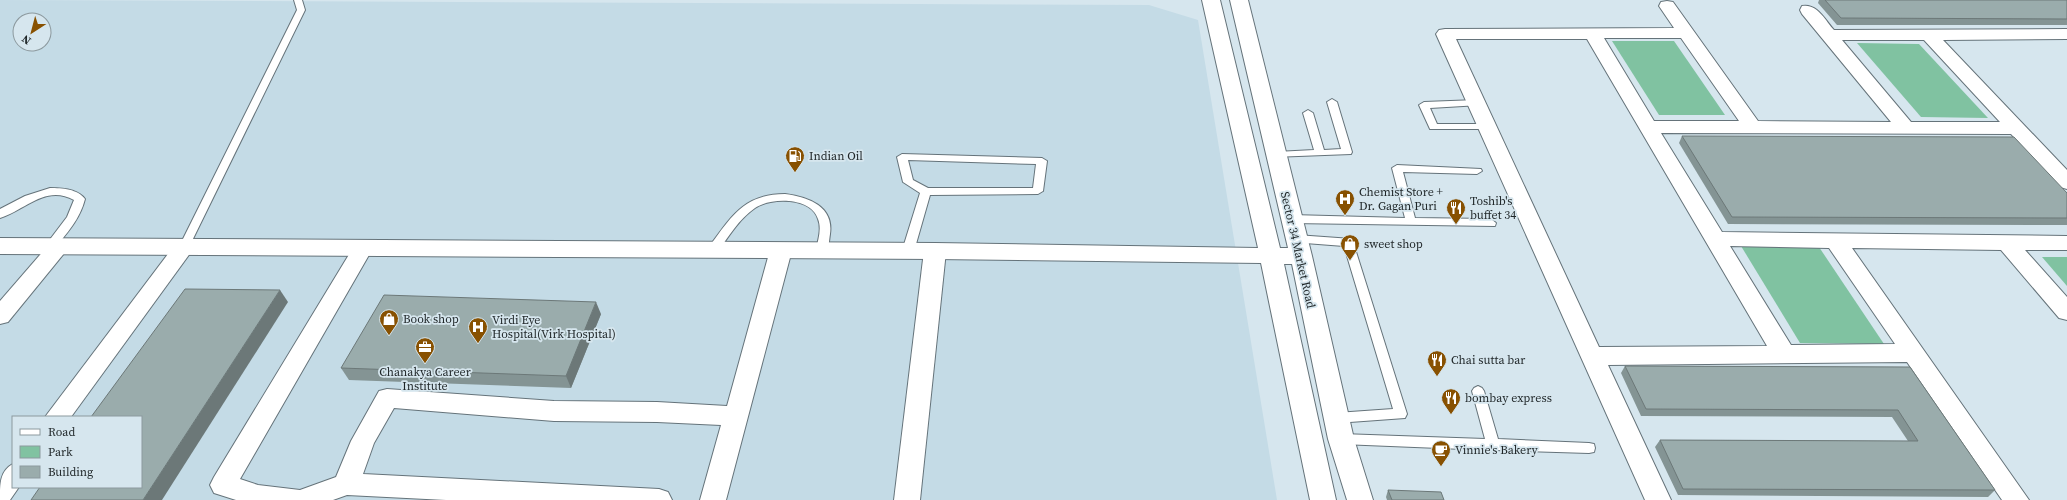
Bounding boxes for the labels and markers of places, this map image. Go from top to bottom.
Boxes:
fuel station icon: Indian Oil [784,145,806,173]
place label: Indian Oil [809,148,863,164]
place label: Chemist Store + Dr. Gagan Puri [1359,184,1444,214]
hospital icon: Chemist Store + Dr. Gagan Puri [1334,188,1356,216]
place label: Toshib's buffet 34 [1470,193,1516,223]
restaurant icon: Toshib's buffet 34 [1445,197,1467,225]
shop icon: sweet shop [1339,233,1361,261]
place label: sweet shop [1364,236,1423,252]
shop icon: Book shop [378,308,400,336]
place label: Book shop [403,311,459,327]
place label: Virdi Eye Hospital(Virk Hospital) [492,312,616,342]
hospital icon: Virdi Eye Hospital(Virk Hospital) [467,316,489,344]
office icon: Chanakya Career Institute [414,336,436,364]
restaurant icon: Chai sutta bar [1426,349,1448,377]
place label: Chai sutta bar [1451,352,1525,368]
place label: Chanakya Career Institute [379,364,471,394]
restaurant icon: bombay express [1440,387,1462,415]
place label: bombay express [1465,390,1552,406]
cafe icon: Vinnie's Bakery [1430,439,1452,467]
place label: Vinnie's Bakery [1455,442,1538,458]

